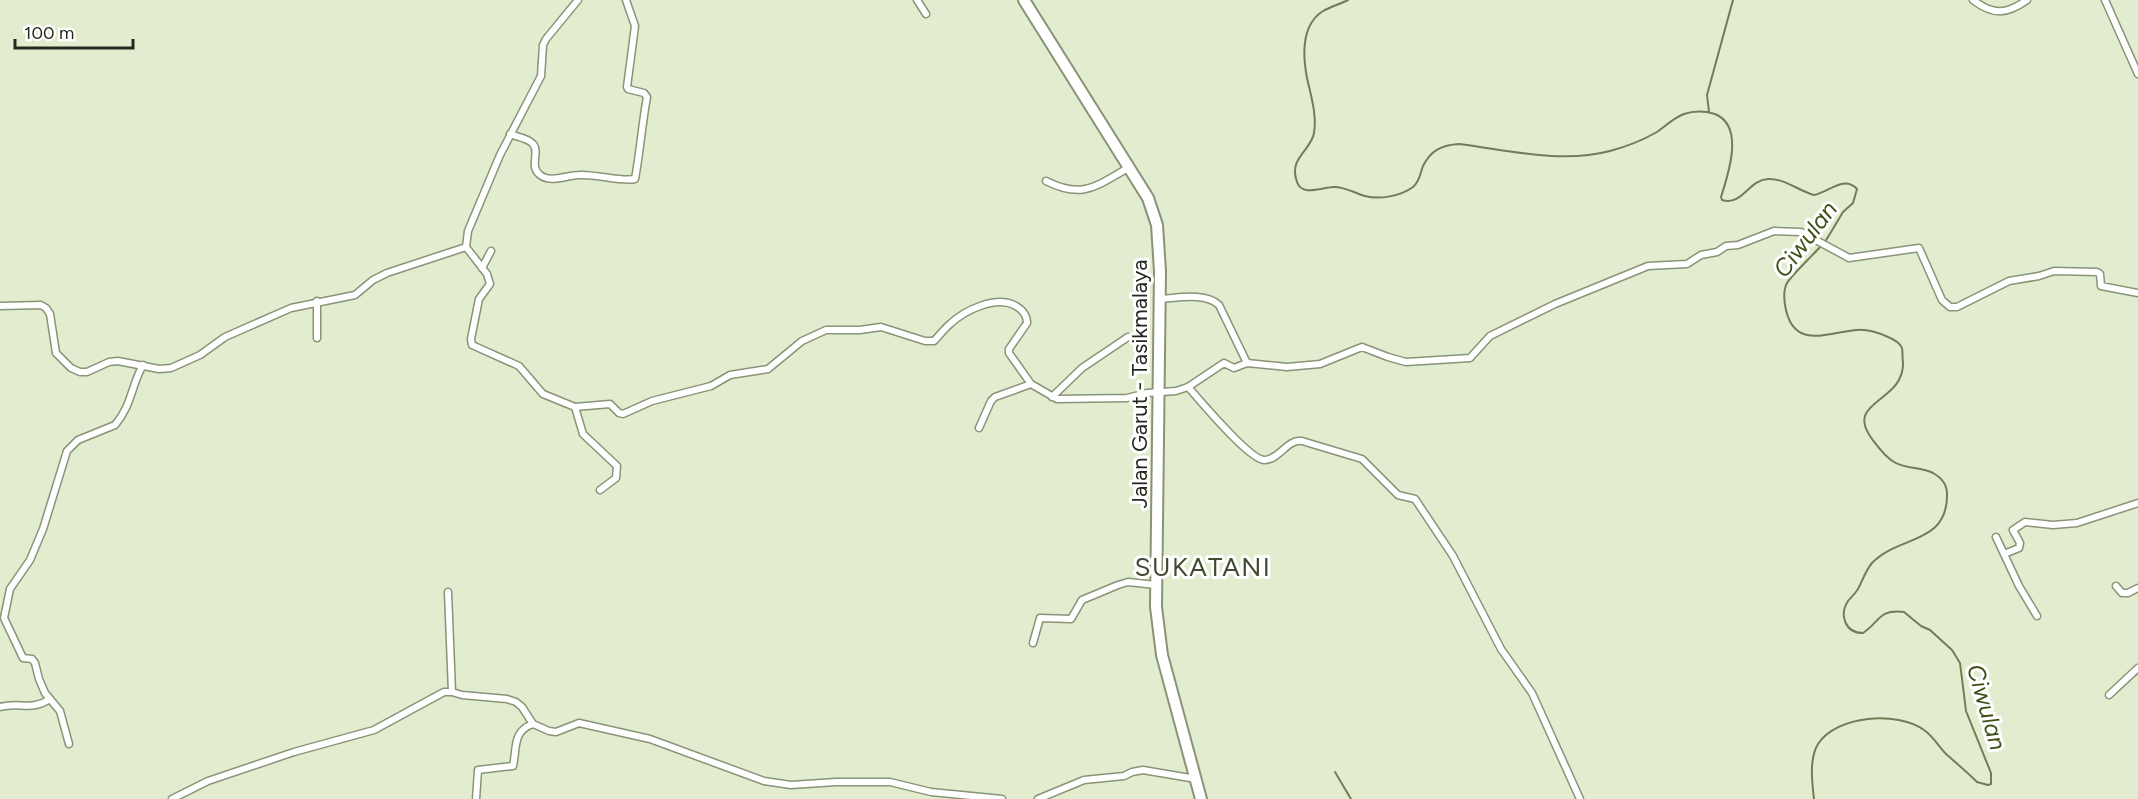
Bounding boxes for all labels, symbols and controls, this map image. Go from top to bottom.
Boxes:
scale bar [15,12,134,50]
text: 100 m [24,22,74,44]
water label: Ciwulan [1767,195,1843,283]
street label: Jalan Garut - Tasikmalaya [1126,260,1153,508]
district label: SUKATANI [1135,551,1271,583]
water label: Ciwulan [1961,661,2013,753]

